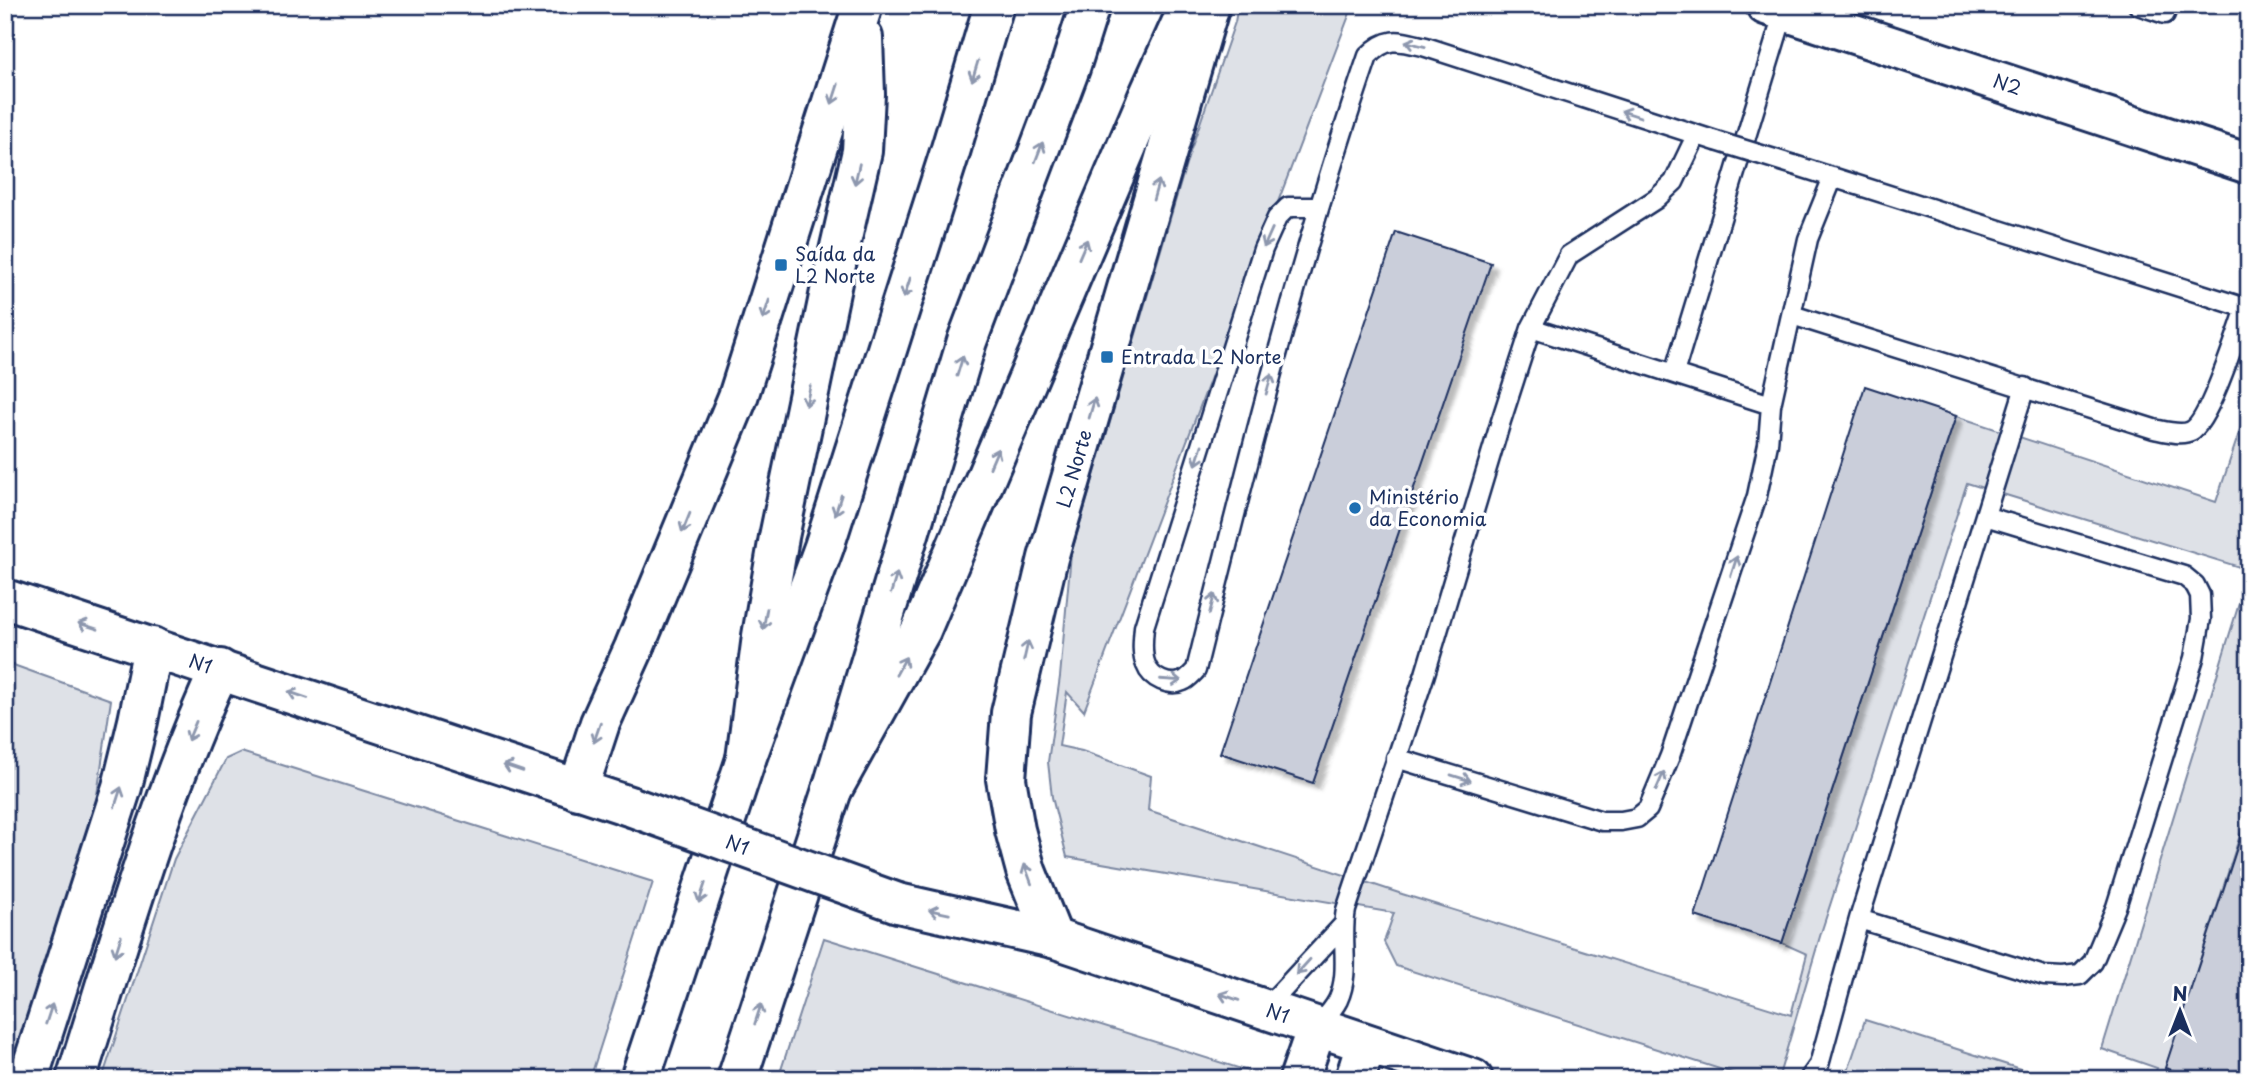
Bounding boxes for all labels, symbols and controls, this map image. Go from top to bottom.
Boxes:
one-way arrow [1404,37,1426,50]
one-way arrow [967,59,980,81]
street label: N2 [1990,66,2025,101]
one-way arrow [828,82,841,104]
one-way arrow [1620,107,1642,120]
one-way arrow [1033,142,1046,164]
one-way arrow [849,162,863,185]
one-way arrow [1150,179,1163,202]
one-way arrow [1261,227,1274,248]
place label: Saída da L2 Norte [795,239,875,289]
one-way arrow [1078,239,1091,260]
marker: Saída da L2 Norte [773,257,789,273]
one-way arrow [900,276,912,298]
one-way arrow [759,299,771,321]
place label: Entrada L2 Norte [1121,342,1282,370]
marker: Entrada L2 Norte [1099,349,1115,365]
one-way arrow [955,355,967,377]
one-way arrow [1263,373,1276,395]
one-way arrow [801,384,815,407]
one-way arrow [1086,398,1099,420]
street label: L2 Norte [1048,426,1098,511]
one-way arrow [1192,444,1205,466]
one-way arrow [988,448,1001,470]
place label: Ministério da Economia [1369,482,1487,532]
one-way arrow [830,493,843,515]
marker: Ministério da Economia [1347,500,1363,516]
one-way arrow [678,512,691,533]
one-way arrow [1728,555,1741,577]
one-way arrow [889,573,902,595]
one-way arrow [1206,593,1219,616]
one-way arrow [758,607,771,630]
one-way arrow [78,618,100,631]
one-way arrow [1019,640,1033,663]
street label: N1 [185,646,216,680]
one-way arrow [894,656,908,676]
one-way arrow [1160,674,1183,687]
one-way arrow [287,688,309,700]
one-way arrow [184,719,197,741]
one-way arrow [590,721,602,743]
one-way arrow [503,761,525,773]
one-way arrow [1654,771,1667,792]
one-way arrow [1450,773,1472,786]
one-way arrow [113,787,126,809]
street label: N1 [722,827,753,861]
one-way arrow [1020,864,1033,886]
one-way arrow [694,882,707,904]
one-way arrow [928,905,950,918]
one-way arrow [111,935,124,957]
one-way arrow [1295,958,1312,975]
north arrow [2146,976,2216,1046]
text: N [2172,979,2188,1007]
one-way arrow [1219,990,1241,1003]
street label: N1 [1263,996,1294,1030]
one-way arrow [43,1003,56,1025]
one-way arrow [753,1003,766,1025]

